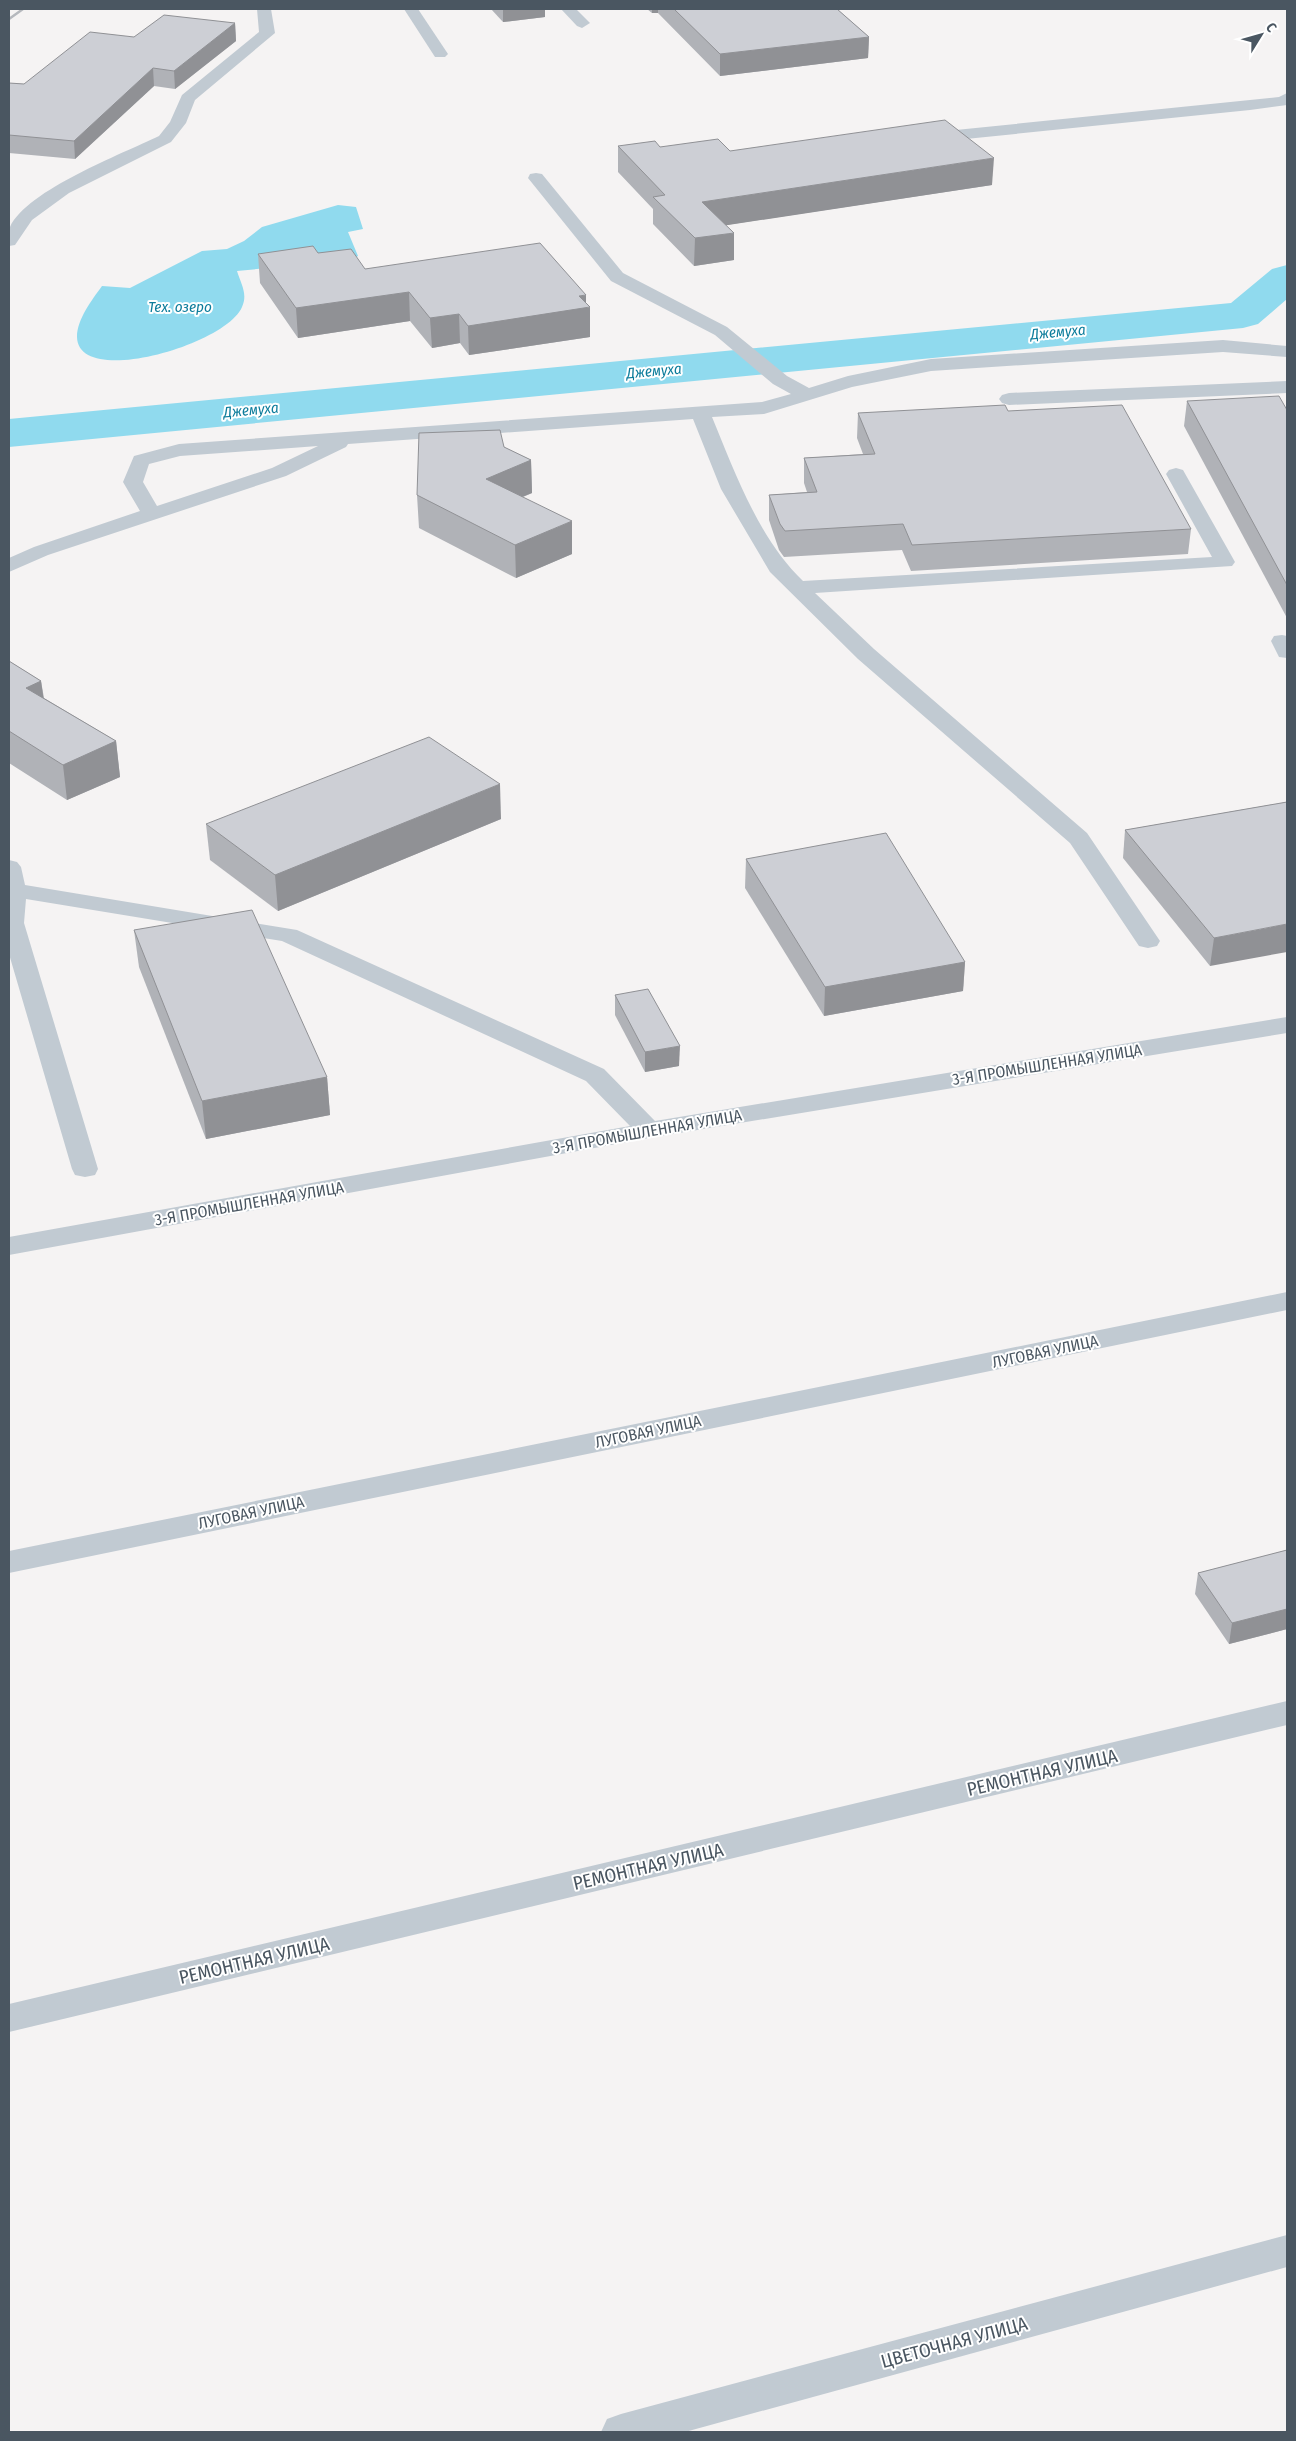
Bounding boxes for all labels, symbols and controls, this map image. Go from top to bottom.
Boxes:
north arrow [1236,10,1286,60]
text: С [1262,19,1280,36]
water label: Тех. озеро [148,298,212,316]
water label: Джемуха [1028,321,1087,344]
water label: Джемуха [624,360,683,383]
water label: Джемуха [221,399,280,422]
street label: 3-Я ПРОМЫШЛЕННАЯ УЛИЦА [951,1040,1144,1089]
street label: 3-Я ПРОМЫШЛЕННАЯ УЛИЦА [551,1105,744,1157]
street label: 3-Я ПРОМЫШЛЕННАЯ УЛИЦА [153,1177,346,1229]
street label: ЛУГОВАЯ УЛИЦА [990,1331,1100,1372]
street label: ЛУГОВАЯ УЛИЦА [593,1411,703,1452]
street label: ЛУГОВАЯ УЛИЦА [196,1492,306,1533]
street label: РЕМОНТНАЯ УЛИЦА [965,1744,1120,1801]
street label: РЕМОНТНАЯ УЛИЦА [571,1838,726,1895]
street label: РЕМОНТНАЯ УЛИЦА [177,1932,332,1989]
street label: ЦВЕТОЧНАЯ УЛИЦА [878,2312,1030,2373]

